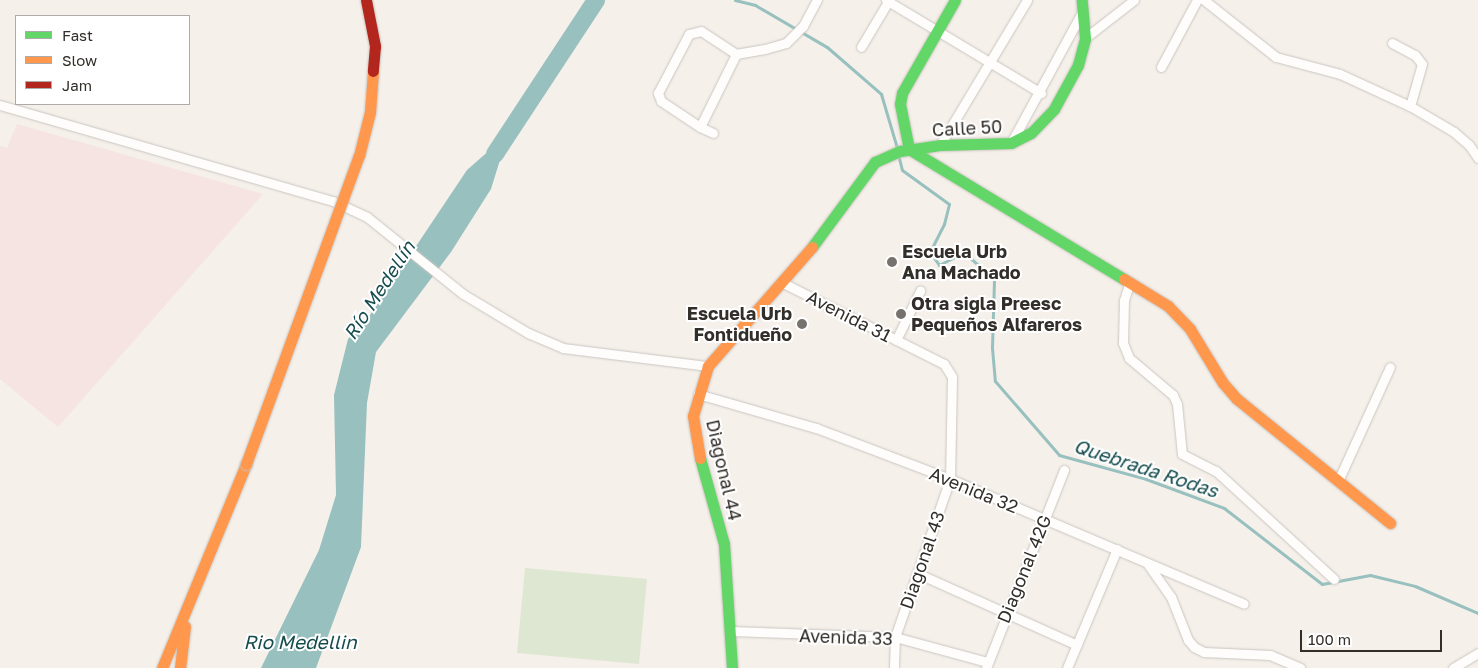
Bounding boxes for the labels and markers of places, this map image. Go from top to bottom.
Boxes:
place label: Escuela Urb Ana Machado [902,241,1021,284]
marker: Escuela Urb Ana Machado [886,256,898,268]
place label: Otra sigla Preesc Pequeños Alfareros [911,293,1082,336]
place label: Escuela Urb Fontidueño [687,303,792,346]
marker: Otra sigla Preesc Pequeños Alfareros [895,308,907,320]
marker: Escuela Urb Fontidueño [796,318,808,330]

